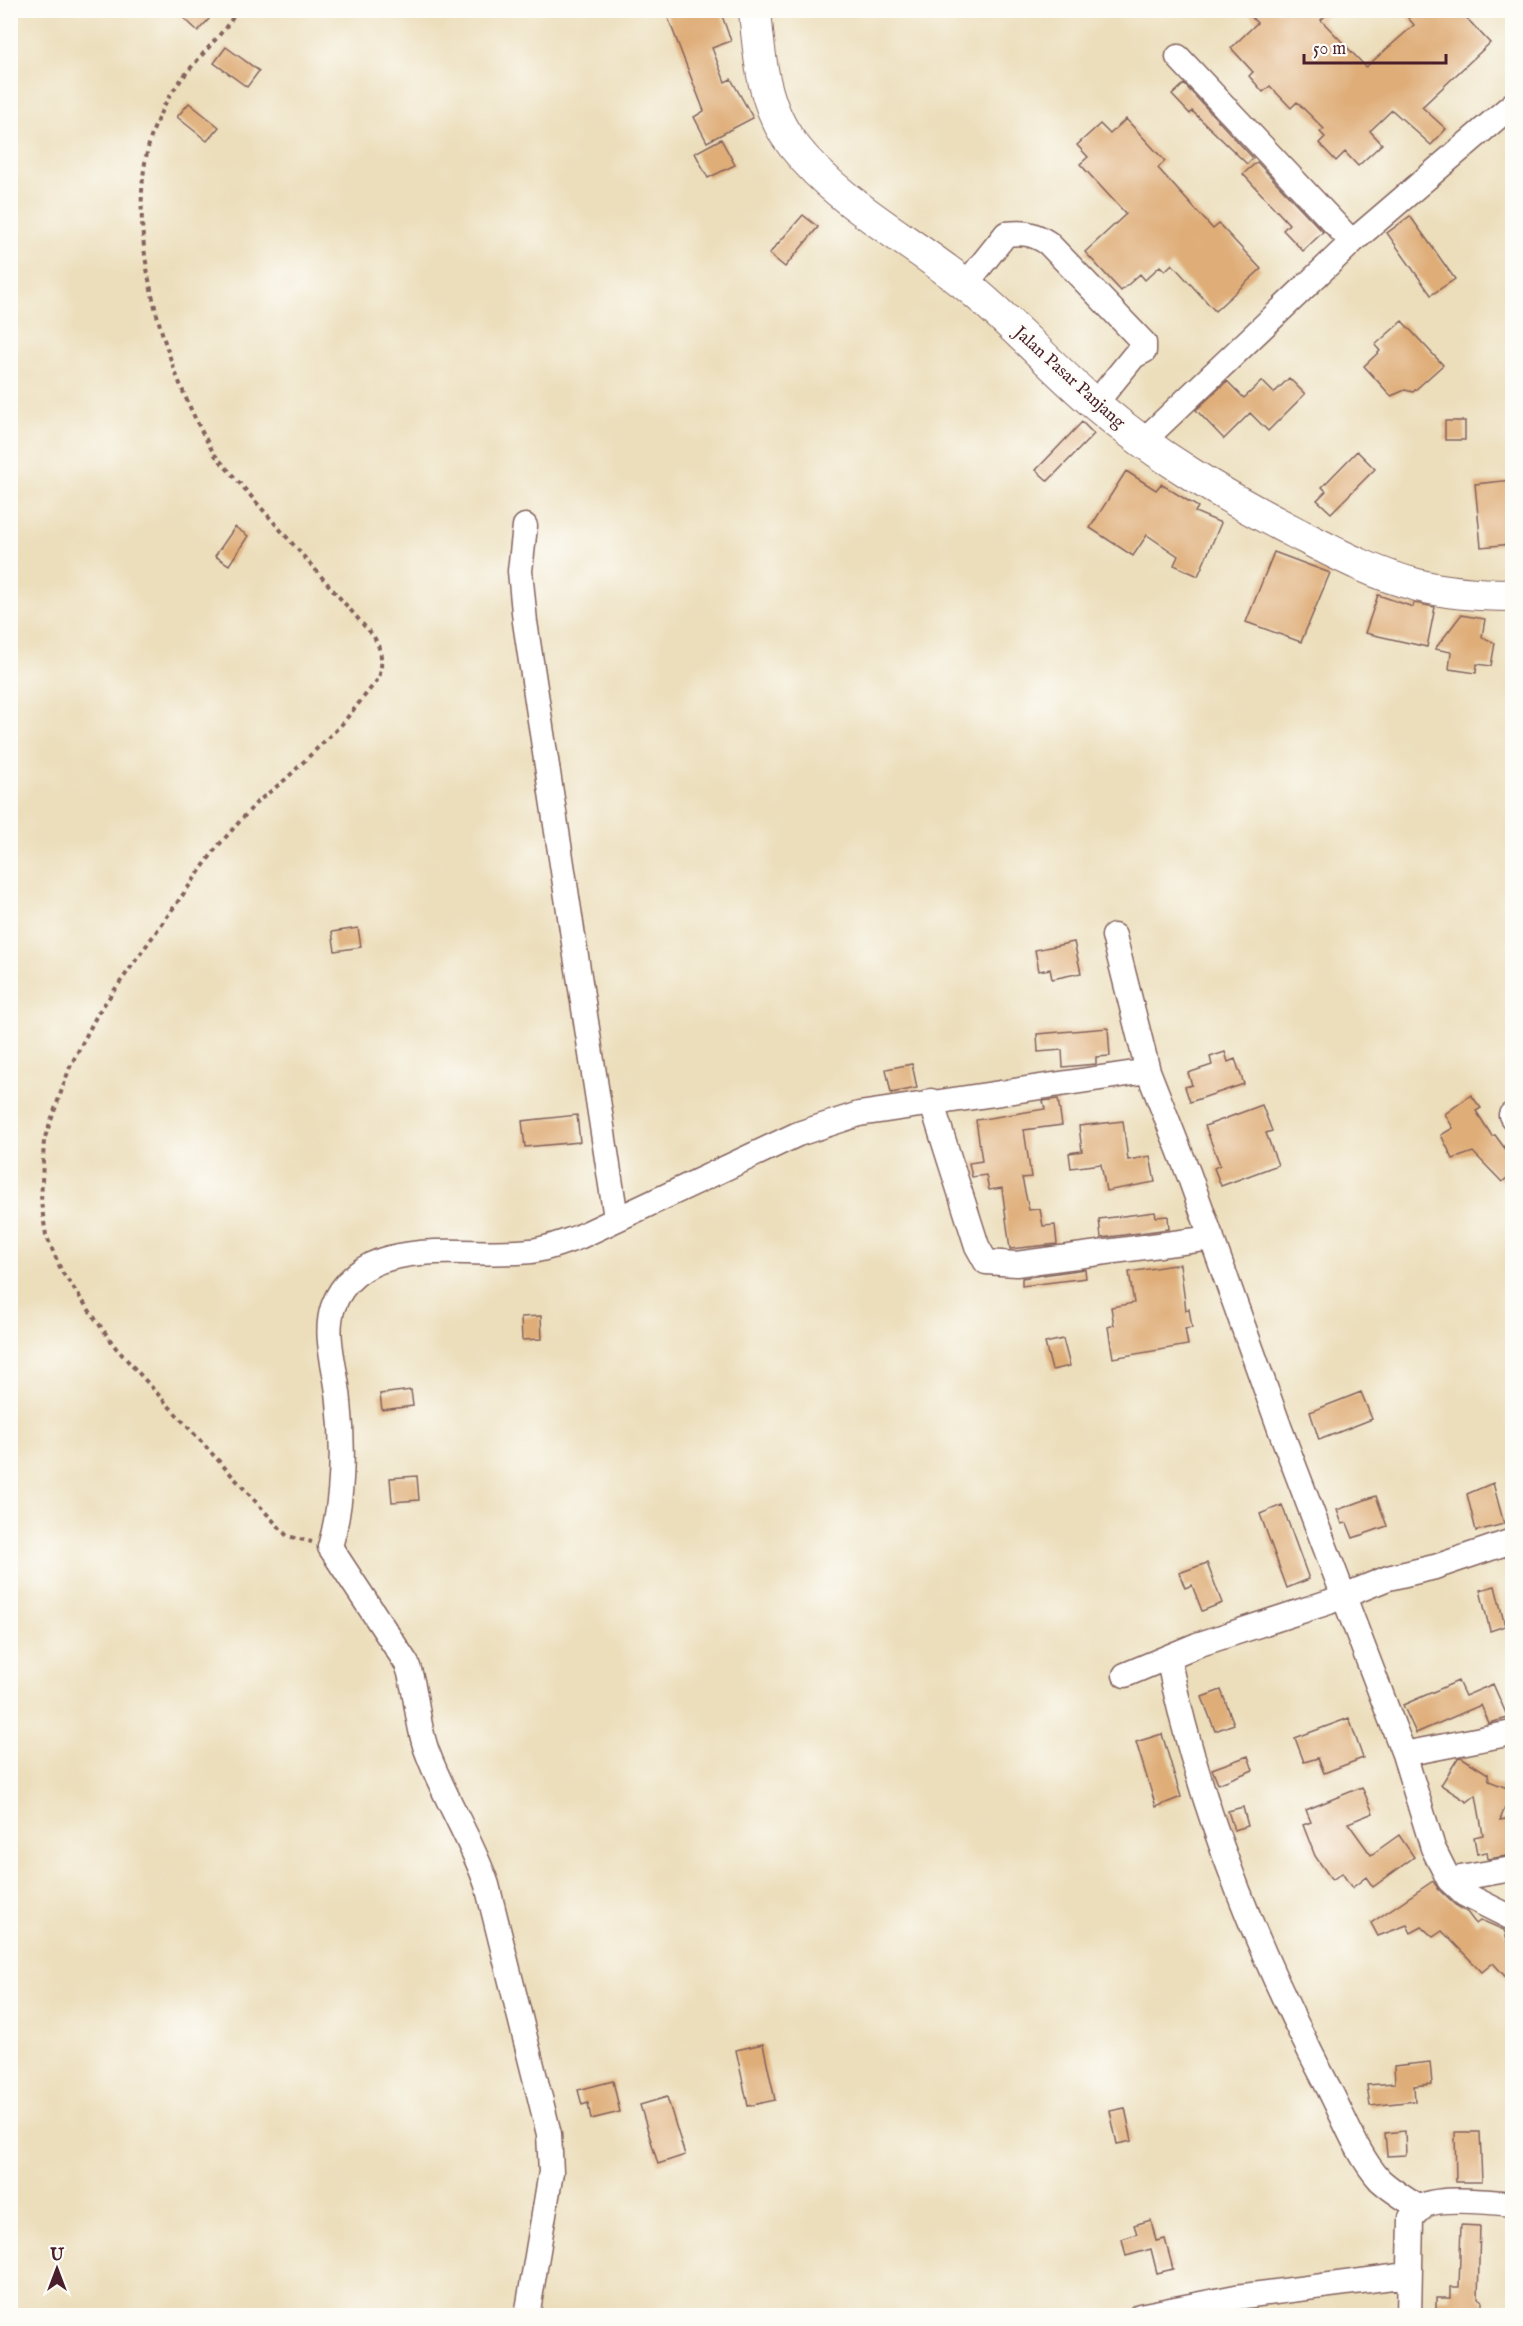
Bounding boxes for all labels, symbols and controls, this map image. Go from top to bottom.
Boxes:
scale bar [1304,27,1446,65]
text: 50 m [1313,38,1346,61]
street label: Jalan Pasar Panjang [1007,320,1130,434]
north arrow [27,2239,87,2299]
text: U [49,2246,64,2266]

